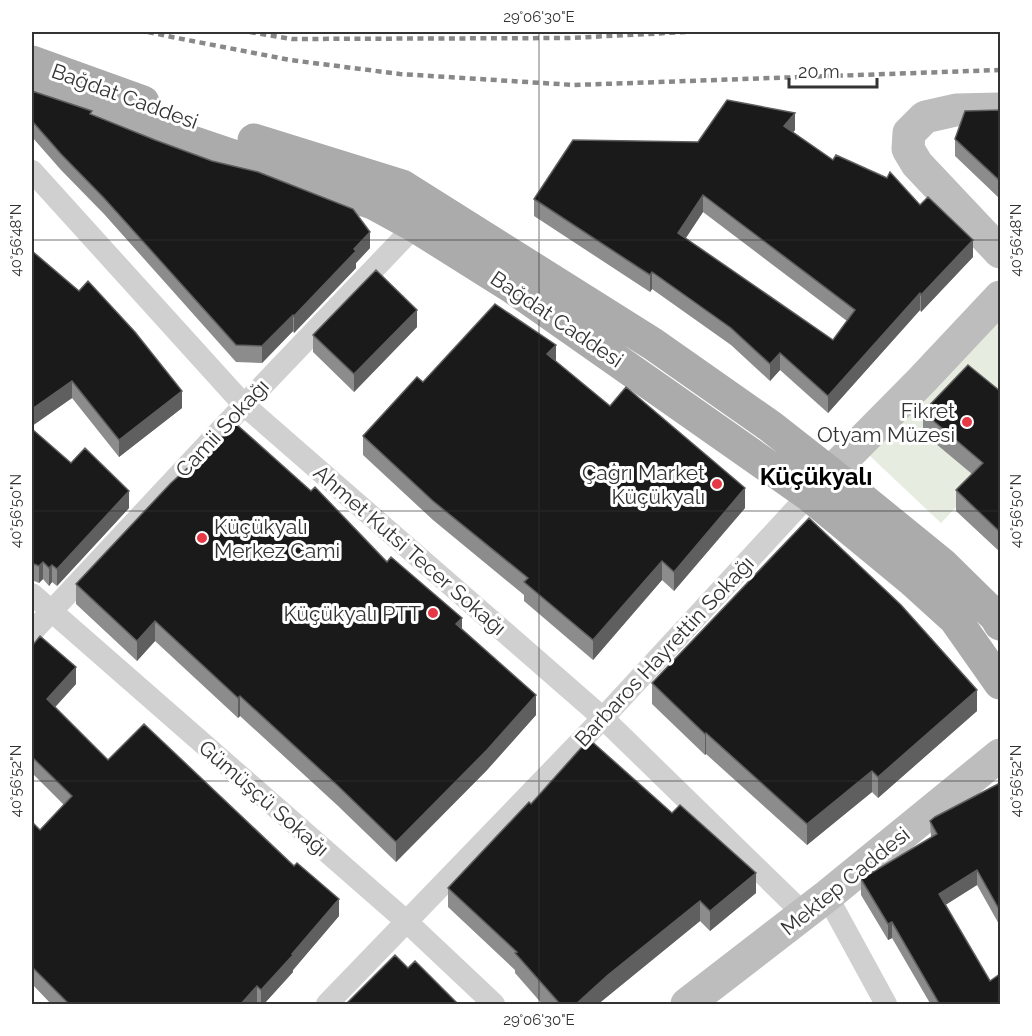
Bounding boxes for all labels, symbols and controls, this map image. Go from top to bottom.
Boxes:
text: 29°06'30"E [503,8,575,26]
scale bar [789,51,878,89]
street label: Bağdat Caddesi [48,58,202,134]
text: 20 m [798,61,840,82]
text: 40°56'48"N [7,204,25,276]
text: 40°56'48"N [1007,204,1025,276]
street label: Bağdat Caddesi [486,266,628,372]
street label: Camii Sokağı [170,374,274,482]
place label: Fikret Otyam Müzesi [817,398,955,447]
marker: Fikret Otyam Müzesi [960,415,974,429]
street label: Ahmet Kutsi Tecer Sokağı [309,460,511,640]
place label: Çağrı Market Küçükyalı [582,460,705,509]
district label: Küçükyalı [760,462,872,491]
text: 40°56'50"N [7,474,25,548]
text: 40°56'50"N [1007,474,1025,548]
marker: Çağrı Market Küçükyalı [710,477,724,491]
place label: Küçükyalı Merkez Cami [214,514,340,563]
marker: Küçükyalı Merkez Cami [195,531,209,545]
street label: Barbaros Hayrettin Sokağı [569,551,759,751]
place label: Küçükyalı PTT [283,601,421,626]
marker: Küçükyalı PTT [426,606,440,620]
street label: Gümüşçü Sokağı [194,735,334,861]
text: 40°56'52"N [7,745,25,817]
text: 40°56'52"N [1007,745,1025,817]
street label: Mektep Caddesi [776,822,914,940]
text: 29°06'30"E [503,1011,575,1029]

